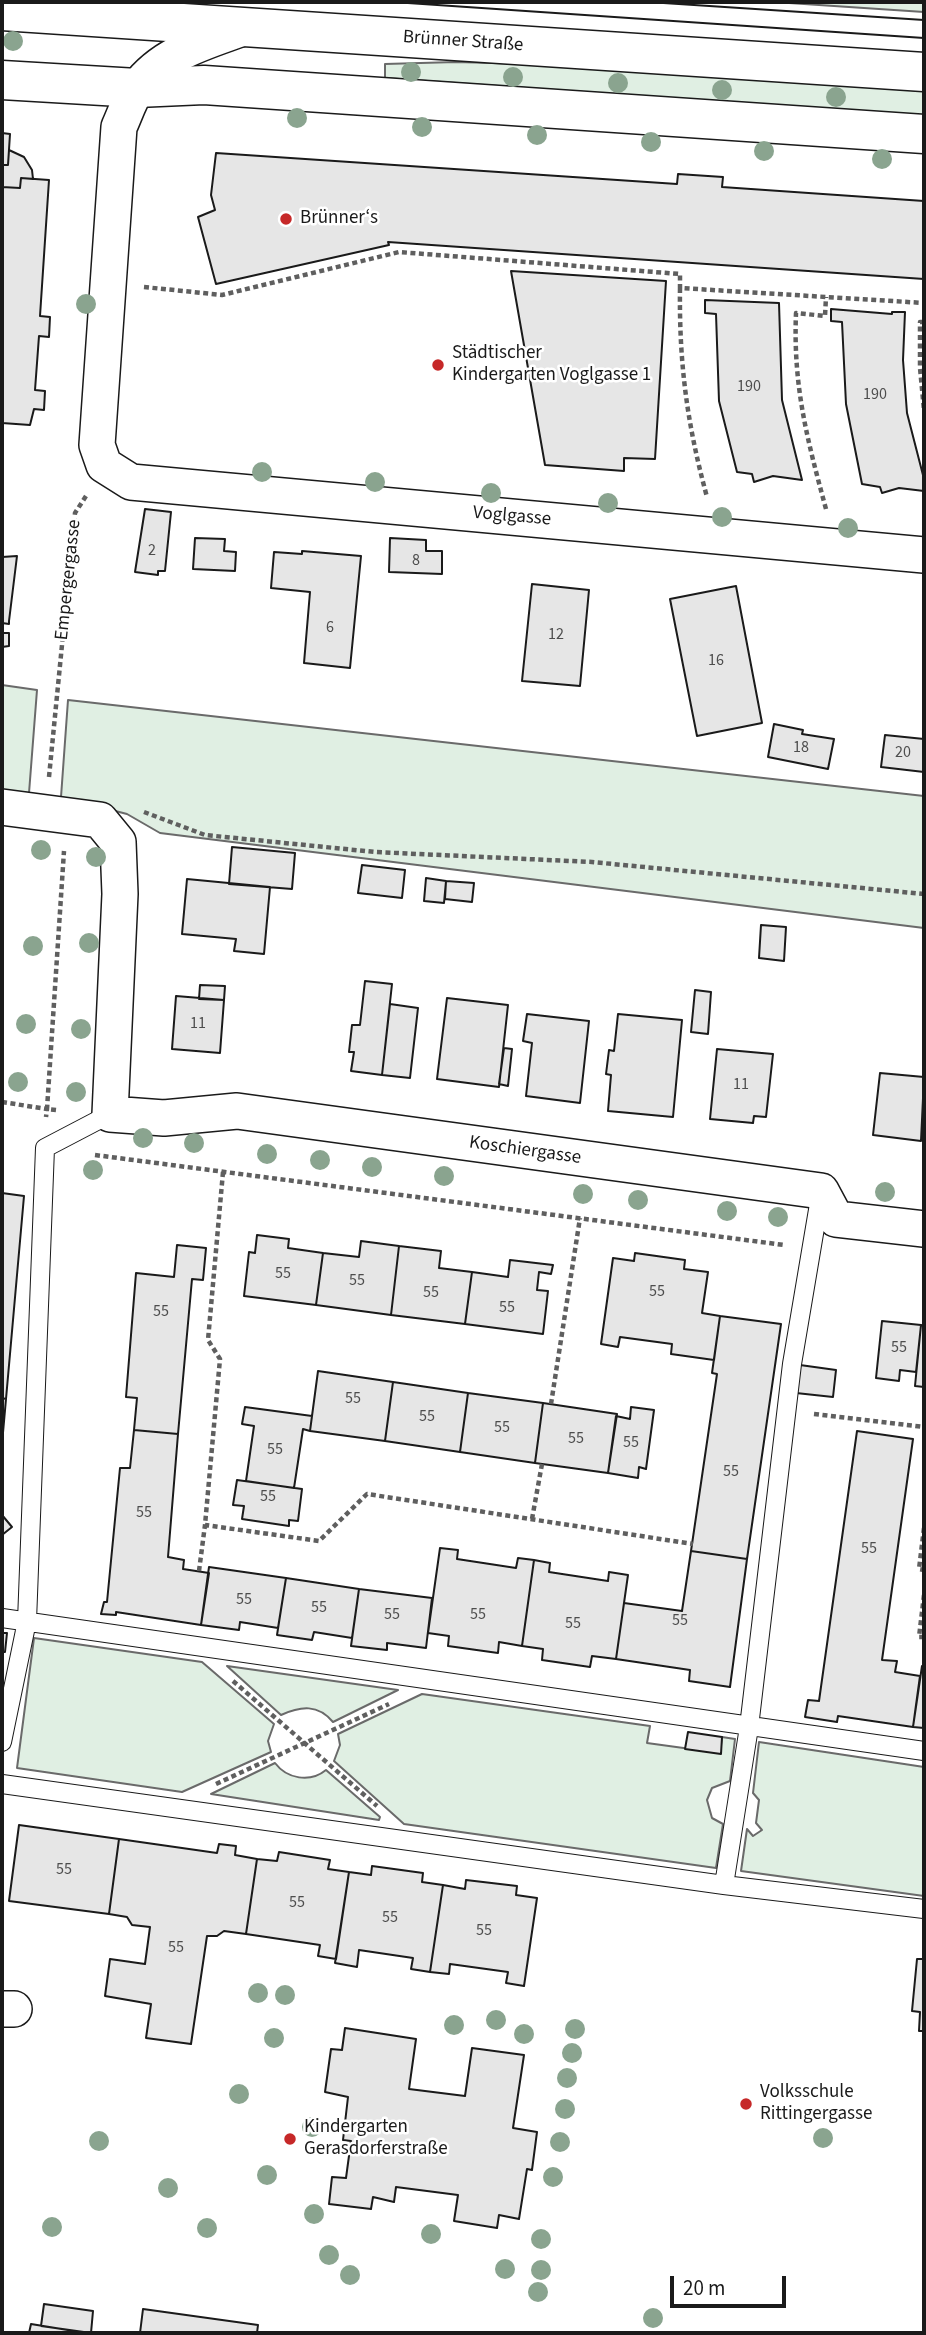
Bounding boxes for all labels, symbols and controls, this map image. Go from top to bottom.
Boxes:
street label: Brünner Straße [402,26,524,58]
place label: Brünner‘s [300,208,378,230]
marker: Brünner‘s [278,211,294,227]
place label: Städtischer Kindergarten Voglgasse 1 [452,343,651,387]
marker: Städtischer Kindergarten Voglgasse 1 [430,357,446,373]
house number: 190 [737,377,761,397]
house number: 190 [863,385,887,405]
street label: Voglgasse [472,502,552,532]
street label: Empergergasse [51,518,87,642]
house number: 2 [148,541,156,561]
house number: 8 [412,551,420,571]
house number: 6 [326,618,334,638]
house number: 12 [548,625,564,645]
house number: 16 [708,651,724,671]
house number: 18 [793,738,809,758]
house number: 20 [895,743,911,763]
house number: 11 [190,1014,206,1034]
house number: 11 [733,1075,749,1095]
street label: Koschiergasse [468,1132,582,1170]
house number: 55 [275,1264,291,1284]
house number: 55 [349,1271,365,1291]
house number: 55 [649,1282,665,1302]
house number: 55 [423,1283,439,1303]
house number: 55 [499,1298,515,1318]
house number: 55 [153,1302,169,1322]
house number: 55 [891,1338,907,1358]
house number: 55 [345,1389,361,1409]
house number: 55 [419,1407,435,1427]
house number: 55 [494,1418,510,1438]
house number: 55 [568,1429,584,1449]
house number: 55 [623,1433,639,1453]
house number: 55 [267,1440,283,1460]
house number: 55 [723,1462,739,1482]
house number: 55 [260,1487,276,1507]
house number: 55 [136,1503,152,1523]
house number: 55 [861,1539,877,1559]
house number: 55 [236,1590,252,1610]
house number: 55 [311,1598,327,1618]
house number: 55 [384,1605,400,1625]
house number: 55 [470,1605,486,1625]
house number: 55 [672,1611,688,1631]
house number: 55 [565,1614,581,1634]
house number: 55 [56,1860,72,1880]
house number: 55 [289,1893,305,1913]
house number: 55 [382,1908,398,1928]
house number: 55 [476,1921,492,1941]
house number: 55 [168,1938,184,1958]
place label: Volksschule Rittingergasse [760,2082,872,2126]
marker: Volksschule Rittingergasse [738,2096,754,2112]
place label: Kindergarten Gerasdorferstraße [304,2117,448,2161]
marker: Kindergarten Gerasdorferstraße [282,2131,298,2147]
scale bar [674,2262,790,2306]
text: 20 m [683,2273,725,2303]

